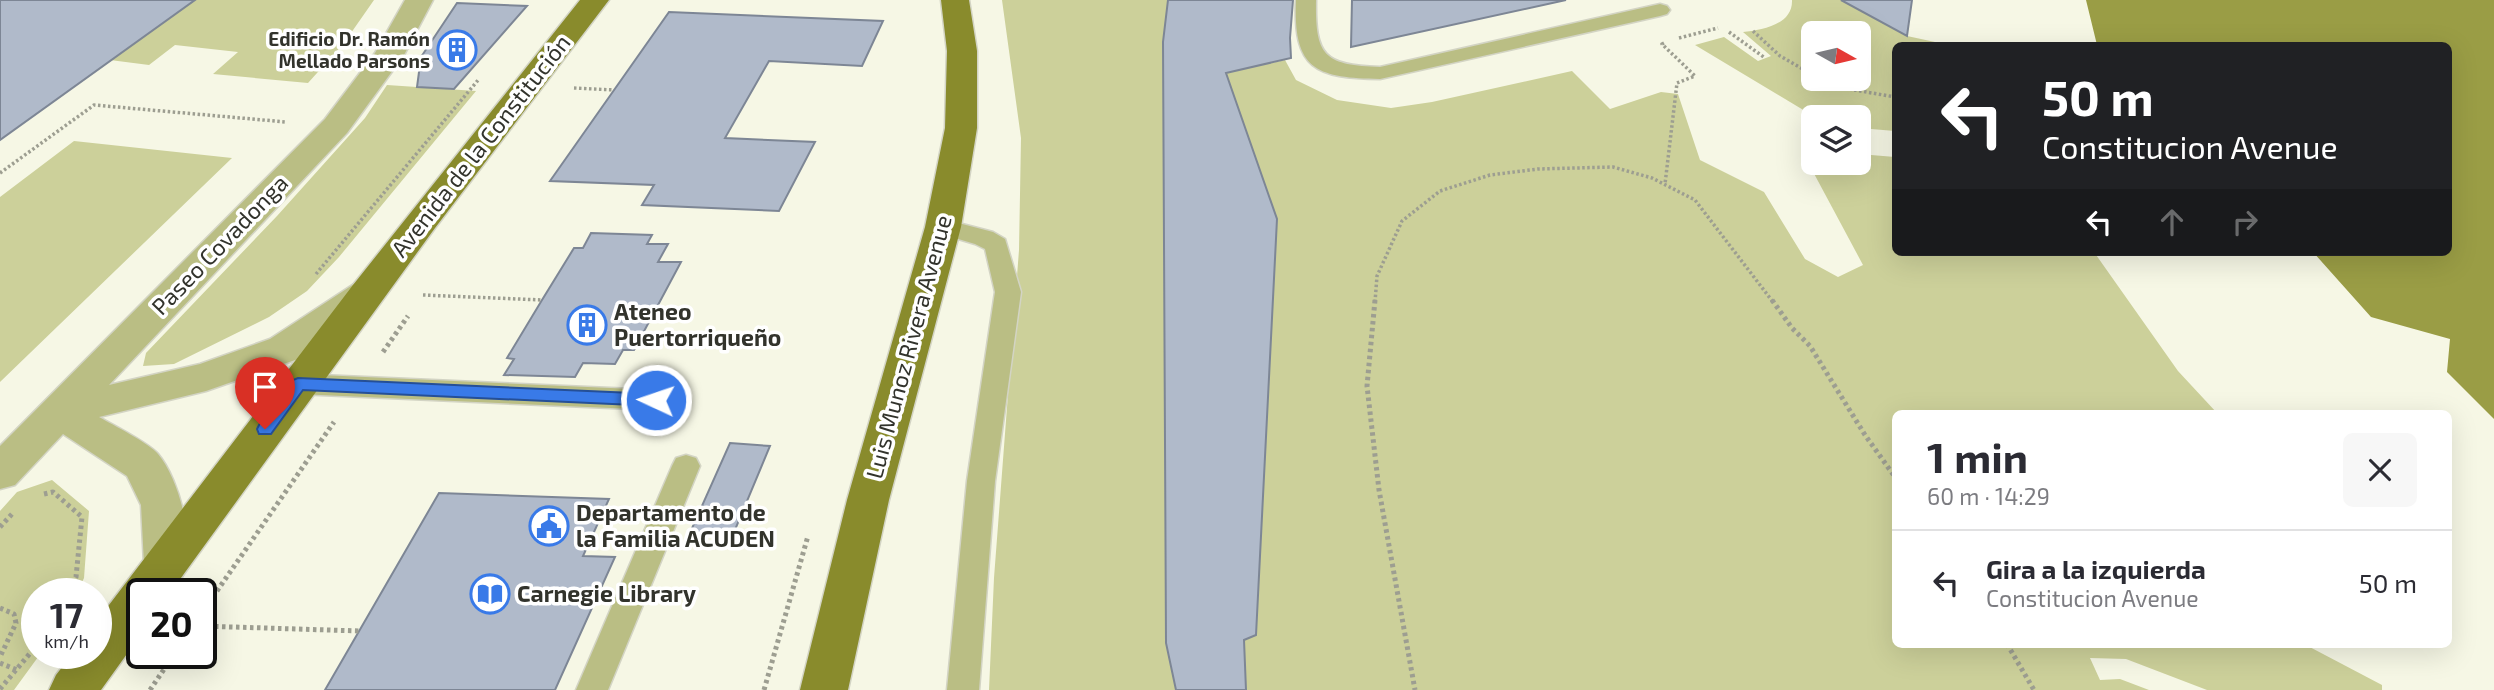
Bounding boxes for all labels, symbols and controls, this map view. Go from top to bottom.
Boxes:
north arrow [1801,21,1871,91]
map controls [1801,21,1871,175]
place label: Edificio Dr. Ramón Mellado Parsons [268,27,430,72]
street label: Avenida de la Constitución [385,29,576,262]
building icon: Edificio Dr. Ramón Mellado Parsons [436,29,478,71]
text: 50 m [2042,67,2154,126]
icon: left [1927,70,2018,161]
button: layers [1801,105,1871,175]
text: Constitucion Avenue [2042,127,2338,165]
street label: Paseo Covadonga [145,168,293,320]
icon: left [2080,203,2118,241]
icon: ahead [2153,203,2191,241]
icon: right [2226,203,2264,241]
street label: Luis Munoz Rivera Avenue [859,212,957,482]
place label: Ateneo Puertorriqueño [614,297,781,351]
building icon: Ateneo Puertorriqueño [566,304,608,346]
pin [235,357,295,429]
position arrow [619,363,693,437]
icon: arrive [246,368,284,406]
text: 1 min [1927,431,2028,481]
button: close [2343,433,2417,507]
text: 60 m · 14:29 [1927,482,2050,510]
place label: Departamento de la Familia ACUDEN [576,498,775,552]
public building icon: Departamento de la Familia ACUDEN [528,505,570,547]
text: Gira a la izquierda [1986,553,2206,584]
icon: left [1927,564,1965,602]
text: 50 m [2359,567,2417,598]
library icon: Carnegie Library [469,573,511,615]
speed limit sign: 20 [126,578,217,669]
place label: Carnegie Library [517,579,696,607]
text: Constitucion Avenue [1986,584,2199,612]
text: 17 [50,593,83,635]
text: km/h [44,630,89,652]

